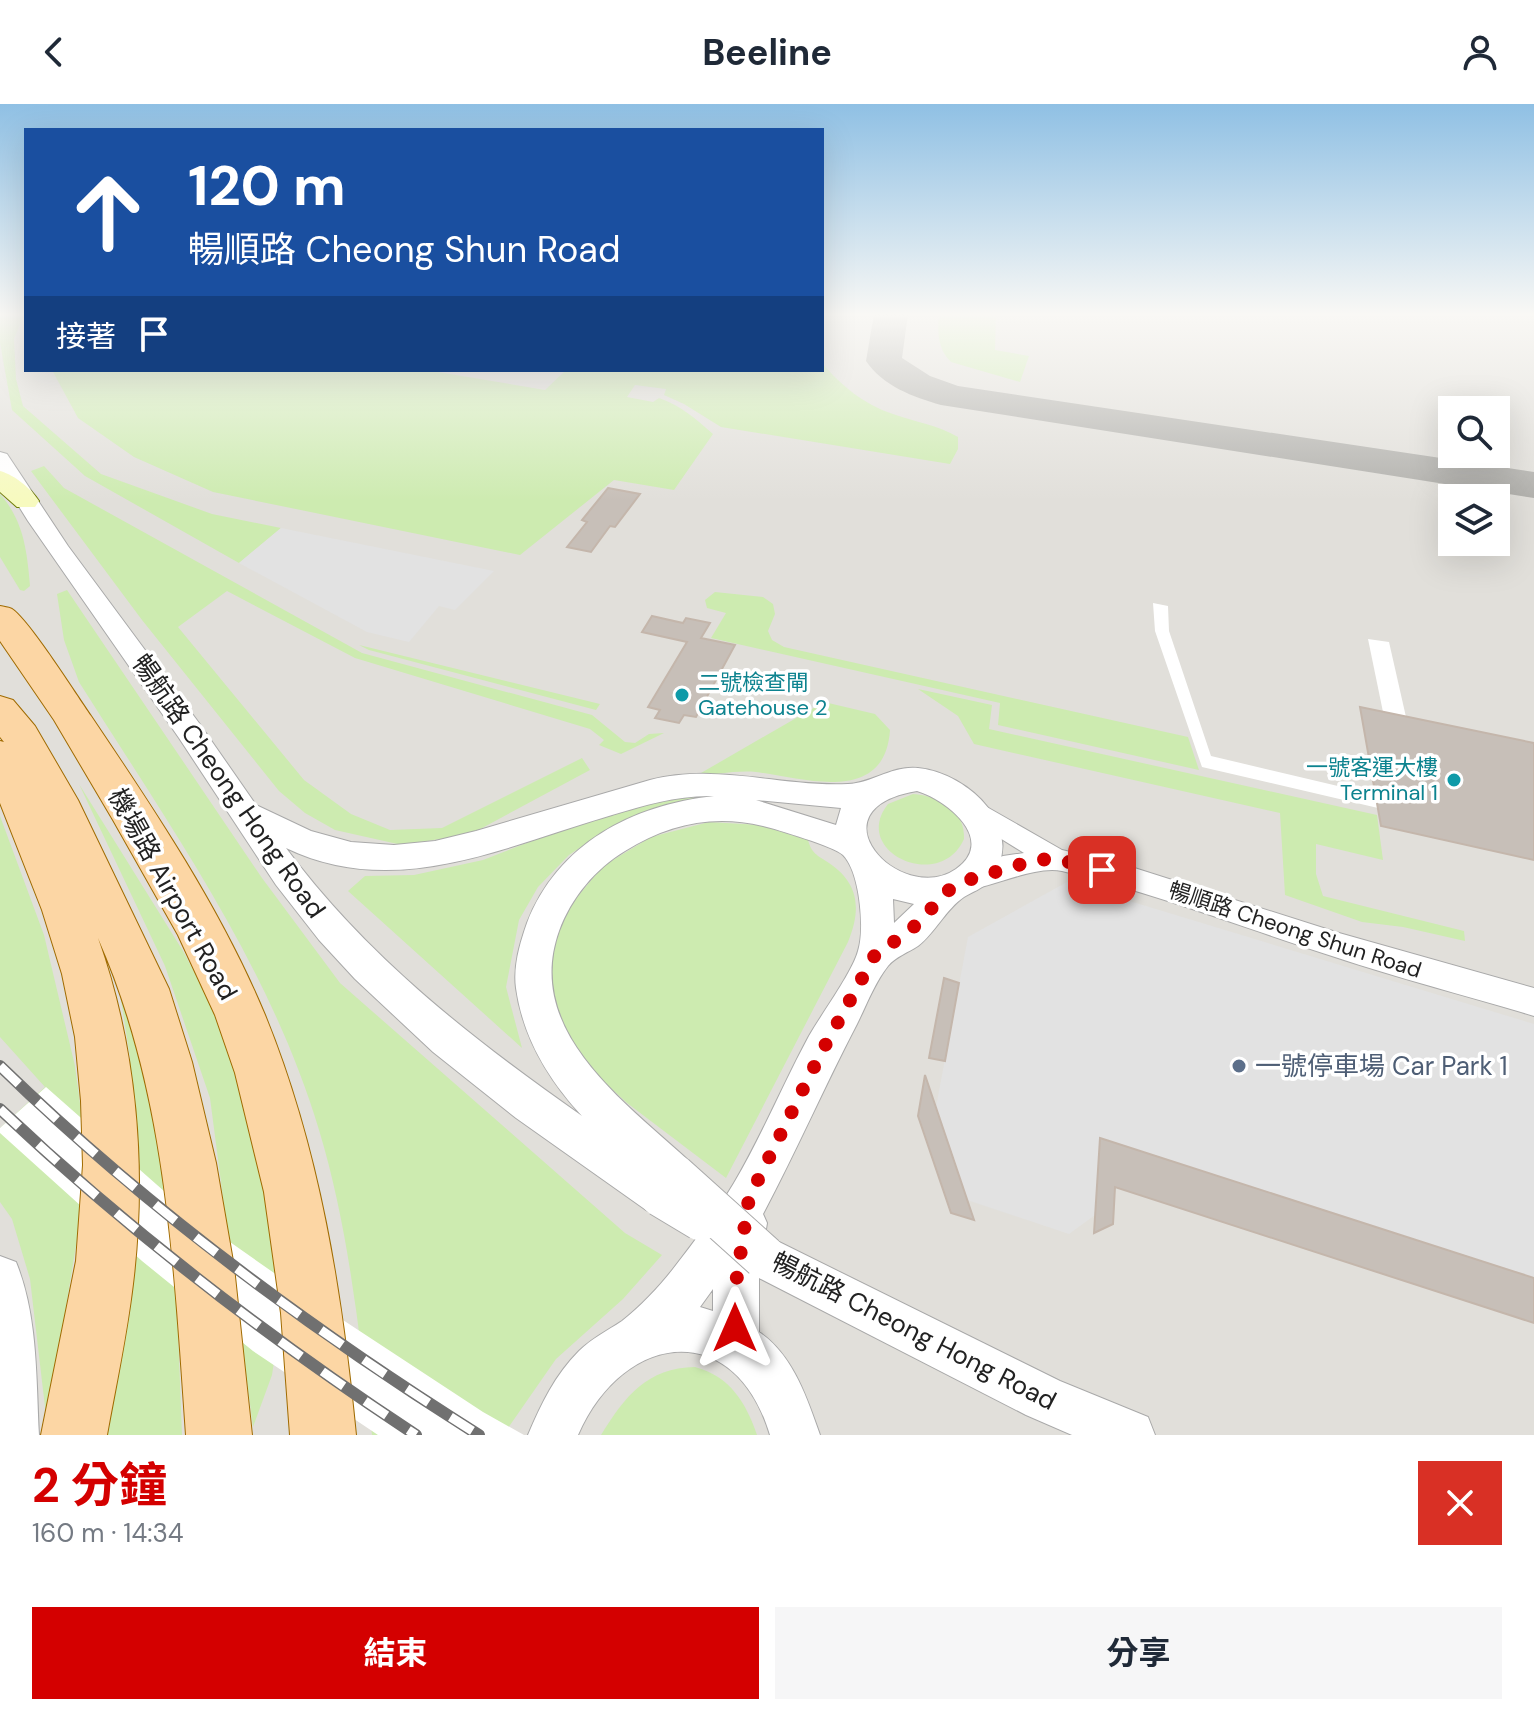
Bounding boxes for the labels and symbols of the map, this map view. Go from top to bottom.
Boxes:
street label: 暢航路 Cheong Hong Road [125,647,333,925]
place label: 二號檢查閘 Gatehouse 2 [698,668,828,722]
marker: 二號檢查閘 Gatehouse 2 [673,686,691,704]
place label: 一號客運大樓 Terminal 1 [1306,753,1438,807]
marker: 一號客運大樓 Terminal 1 [1445,771,1463,789]
street label: 機場路 Airport Road [101,782,245,1006]
pin [1068,836,1136,904]
street label: 暢順路 Cheong Shun Road [1165,875,1425,985]
place label: 一號停車場 Car Park 1 [1255,1049,1508,1083]
marker: 一號停車場 Car Park 1 [1230,1057,1248,1075]
street label: 暢航路 Cheong Hong Road [766,1244,1062,1418]
position arrow [693,1286,777,1370]

